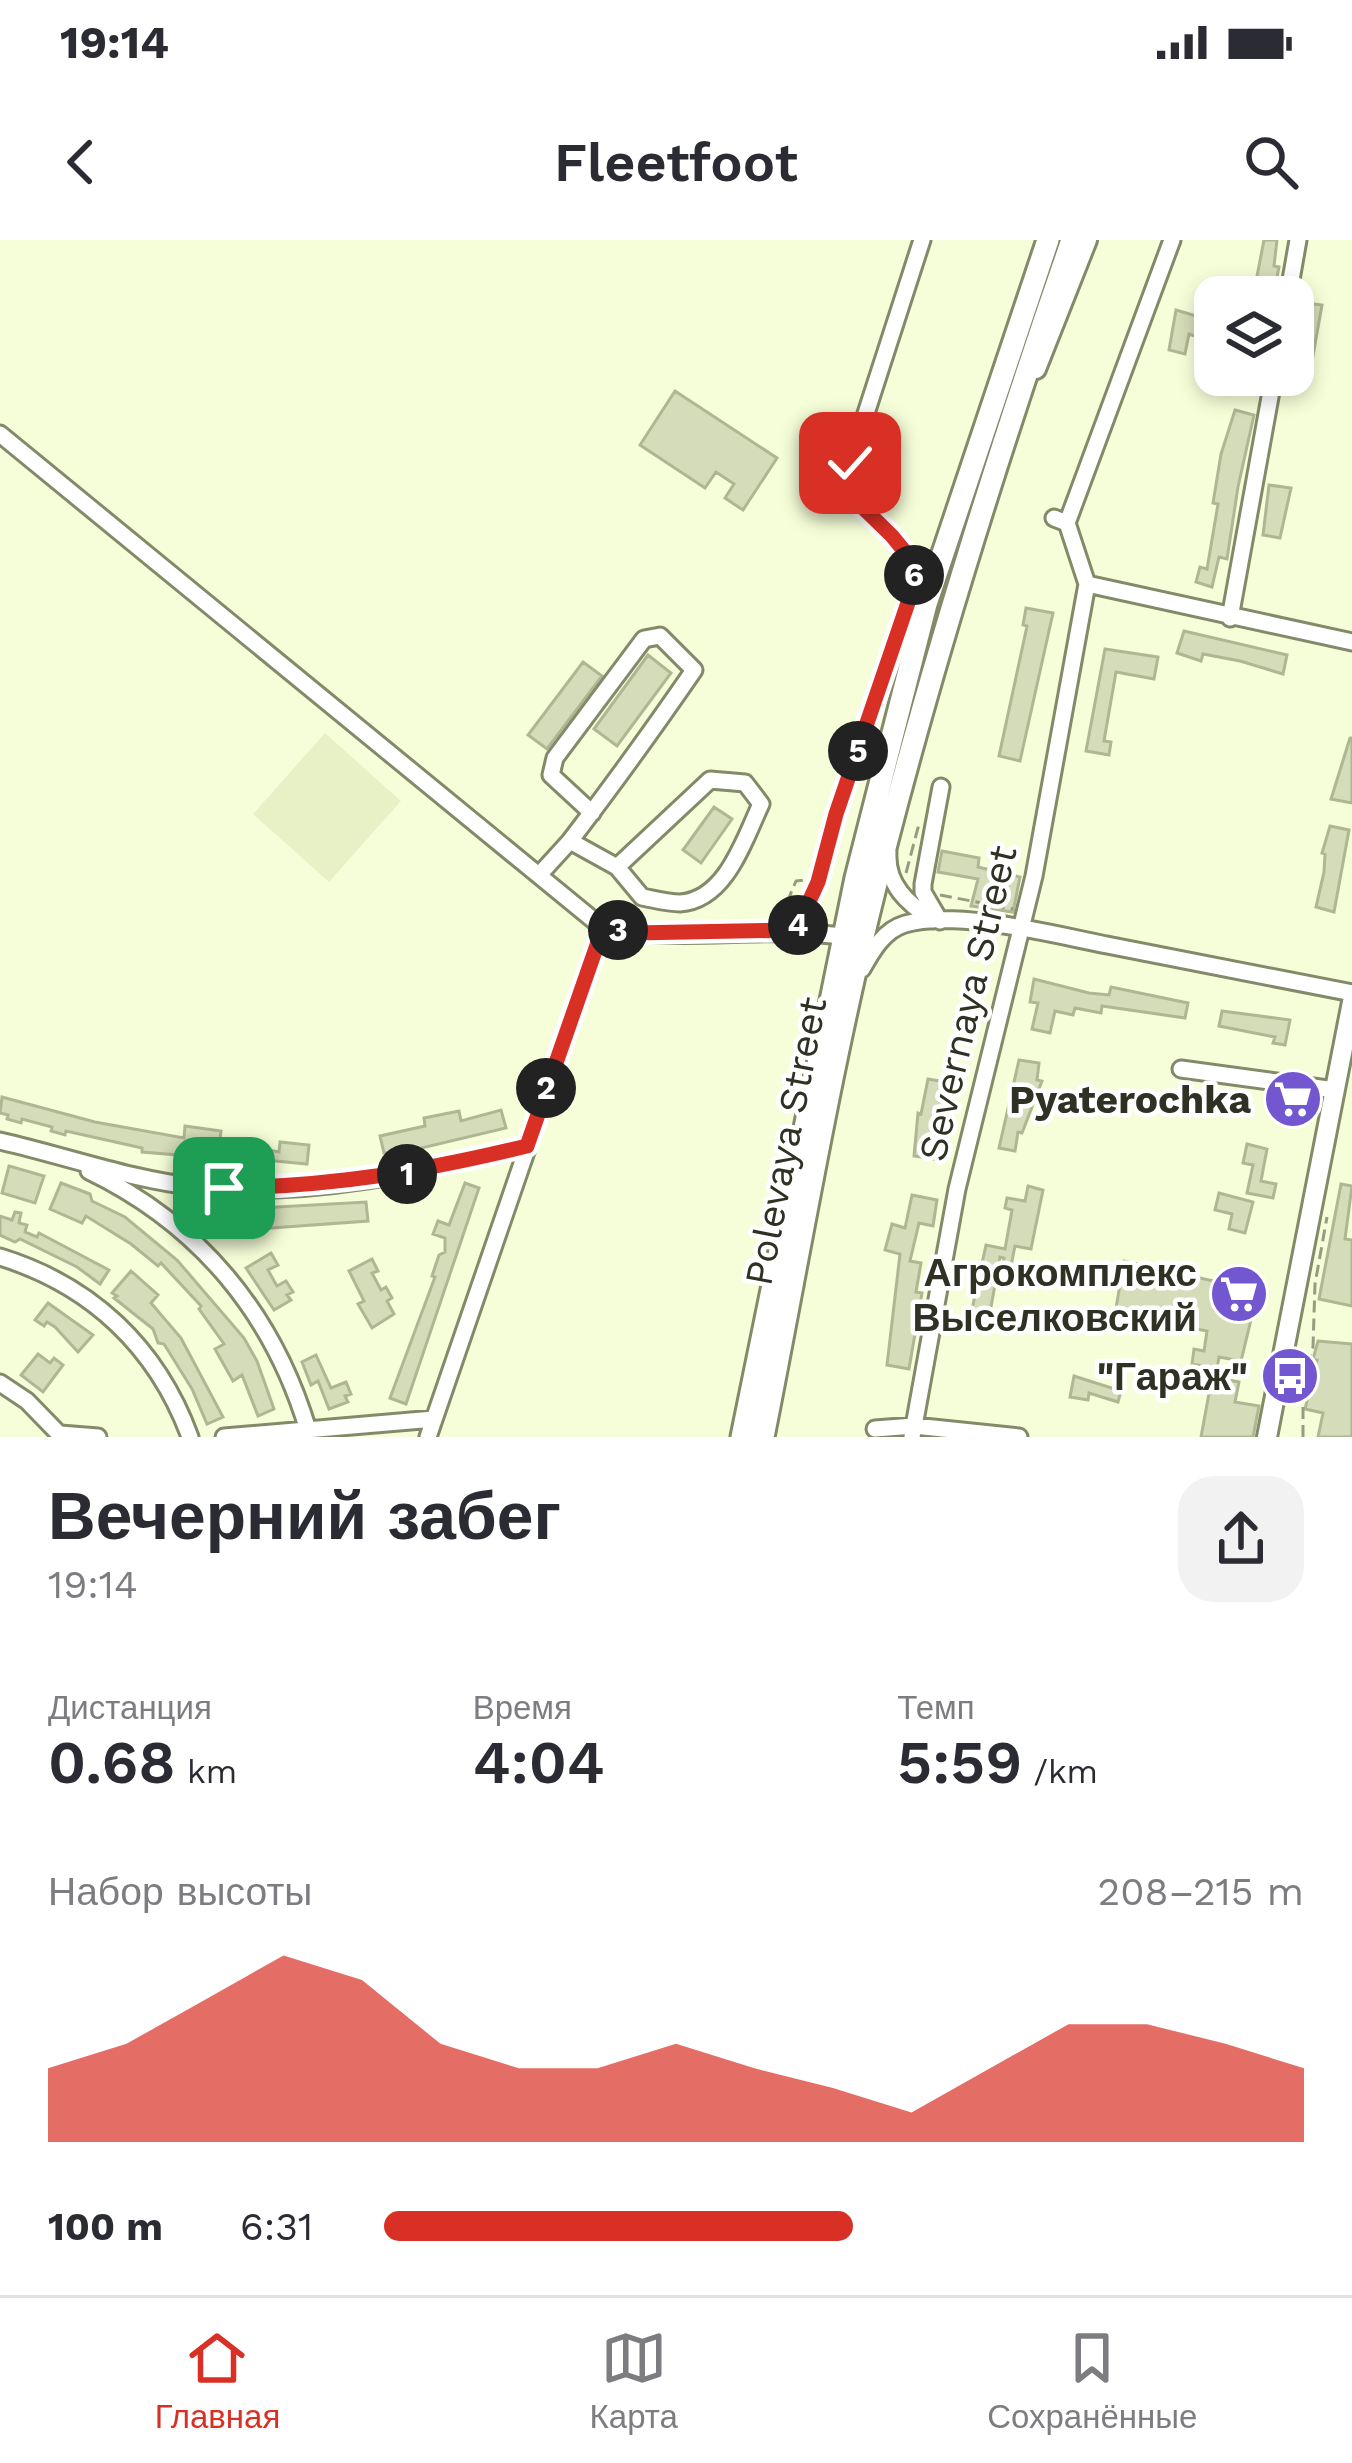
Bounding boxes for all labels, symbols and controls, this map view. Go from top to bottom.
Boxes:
text: 19:14 [60,16,169,69]
icon: back [48,129,114,195]
icon: search [1238,129,1304,195]
text: Fleetfoot [554,131,798,194]
map controls [1194,276,1314,396]
button: layers [1194,276,1314,396]
pin [799,412,901,514]
icon: check [817,430,883,496]
pin: 6 [884,545,944,605]
text: 6 [904,555,924,594]
pin: 5 [828,721,888,781]
text: 5 [848,731,868,770]
street label: Severnaya Street [909,841,1026,1165]
pin: 4 [768,895,828,955]
pin: 3 [588,900,648,960]
text: 4 [787,905,809,944]
text: 3 [608,910,628,949]
street label: Polevaya Street [735,993,836,1289]
pin: 2 [516,1058,576,1118]
text: 2 [536,1068,556,1107]
supermarket icon: Pyaterochka [1262,1068,1324,1130]
place label: Pyaterochka [1009,1077,1251,1122]
pin [173,1137,275,1239]
pin: 1 [377,1144,437,1204]
text: 1 [400,1154,414,1193]
icon: arrive [191,1155,257,1221]
place label: Агрокомплекс Выселковский [912,1250,1197,1340]
supermarket icon: Агрокомплекс Выселковский [1208,1263,1270,1325]
bus stop icon: "Гараж" [1259,1345,1321,1407]
place label: "Гараж" [1097,1354,1248,1399]
button: share [1178,1476,1304,1602]
text: Вечерний забег [48,1478,561,1555]
text: 19:14 [48,1562,138,1607]
text: Дистанция [48,1688,212,1727]
text: Время [473,1688,572,1727]
text: Темп [897,1688,975,1727]
text: 0.68 [48,1727,176,1798]
text: 4:04 [473,1727,605,1798]
text: 5:59 [897,1727,1022,1798]
text: km [176,1752,237,1791]
text: /km [1022,1752,1098,1791]
text: Набор высоты [48,1869,312,1914]
text: 208–215 m [1098,1869,1304,1914]
text: 100 m [48,2204,163,2249]
text: 6:31 [240,2204,313,2249]
tab: Главная [155,2325,280,2436]
tab: Карта [590,2325,678,2436]
tab: Сохранённые [987,2325,1197,2436]

